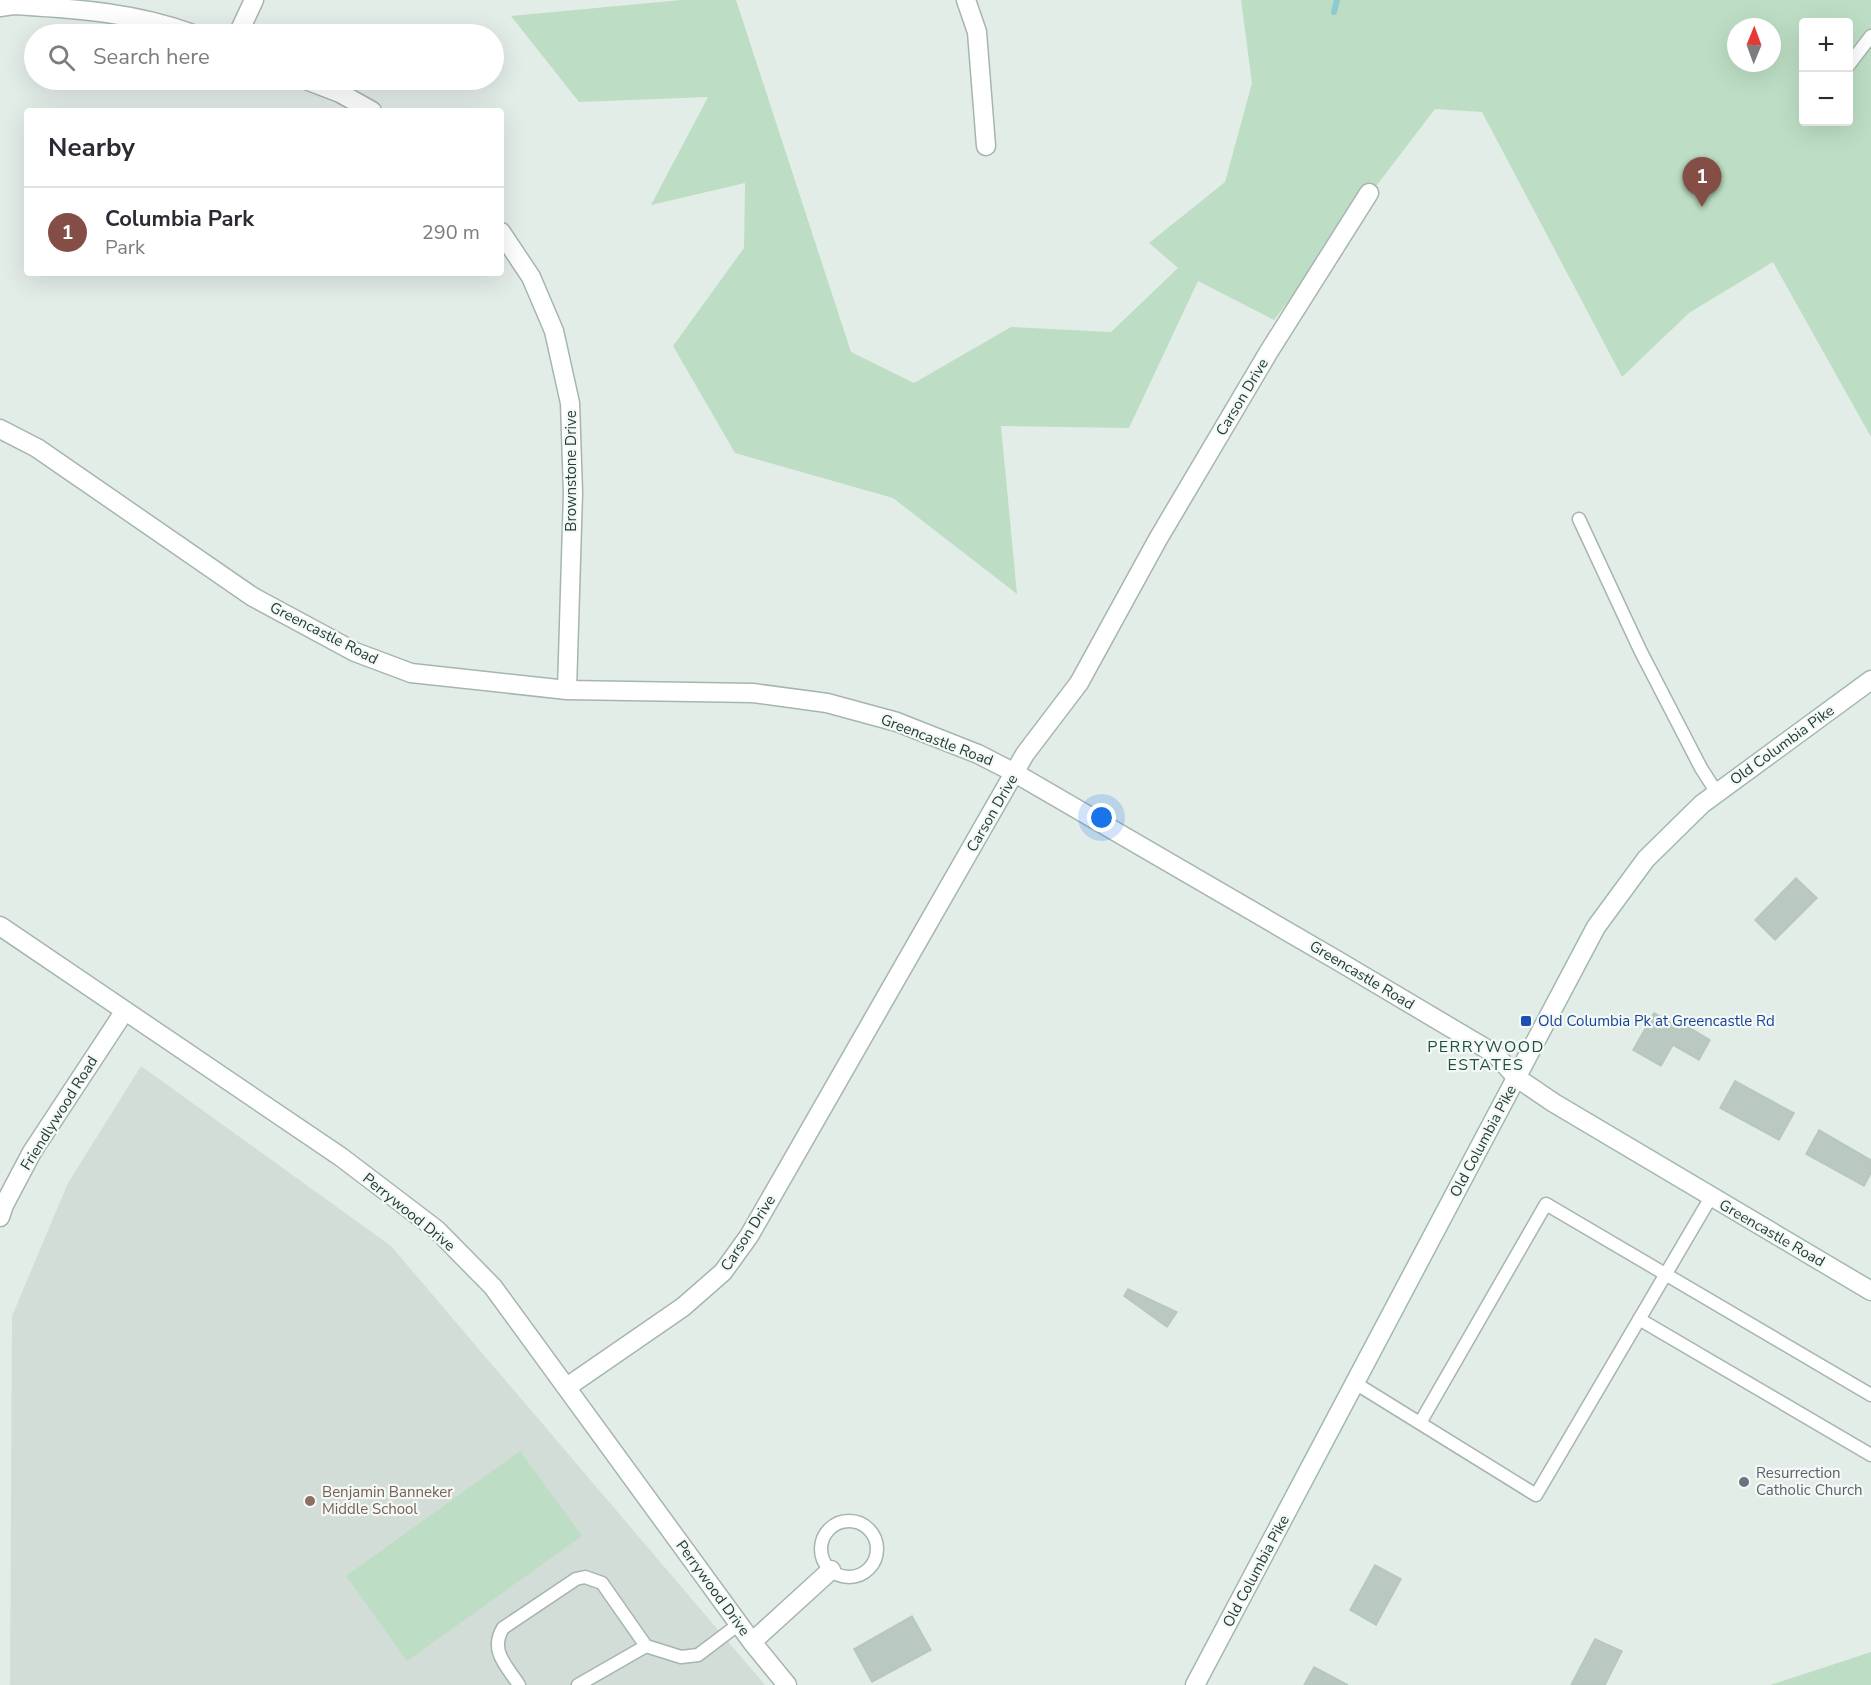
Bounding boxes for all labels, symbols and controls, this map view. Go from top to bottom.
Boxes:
north arrow [1727,18,1781,72]
map controls [1799,18,1853,126]
button: + [1799,18,1853,72]
search box [24,24,504,90]
icon: search [45,41,78,74]
text: Search here [93,42,210,72]
button: − [1799,72,1853,126]
text: Nearby [48,130,135,165]
pin: 1 [1682,158,1722,207]
text: Columbia Park [105,204,254,234]
text: 1 [62,219,74,246]
text: 290 m [422,219,480,246]
text: Park [105,234,145,261]
street label: Carson Drive [1211,355,1273,439]
street label: Brownstone Drive [561,410,581,532]
street label: Greencastle Road [266,597,382,669]
street label: Old Columbia Pike [1726,700,1838,790]
street label: Greencastle Road [878,709,996,771]
street label: Carson Drive [962,770,1022,856]
your location [1087,803,1116,832]
street label: Greencastle Road [1306,936,1418,1014]
place label: Old Columbia Pk at Greencastle Rd [1538,1011,1775,1031]
marker: Old Columbia Pk at Greencastle Rd [1519,1014,1533,1028]
district label: PERRYWOOD ESTATES [1427,1036,1545,1076]
street label: Friendlywood Road [16,1052,102,1174]
street label: Old Columbia Pike [1445,1081,1521,1201]
street label: Perrywood Drive [359,1168,459,1256]
street label: Carson Drive [716,1191,780,1275]
street label: Greencastle Road [1715,1195,1829,1271]
place label: Resurrection Catholic Church [1756,1463,1862,1500]
marker: Resurrection Catholic Church [1737,1475,1751,1489]
place label: Benjamin Banneker Middle School [322,1482,453,1519]
marker: Benjamin Banneker Middle School [303,1494,317,1508]
street label: Old Columbia Pike [1218,1511,1294,1631]
street label: Perrywood Drive [671,1536,755,1640]

